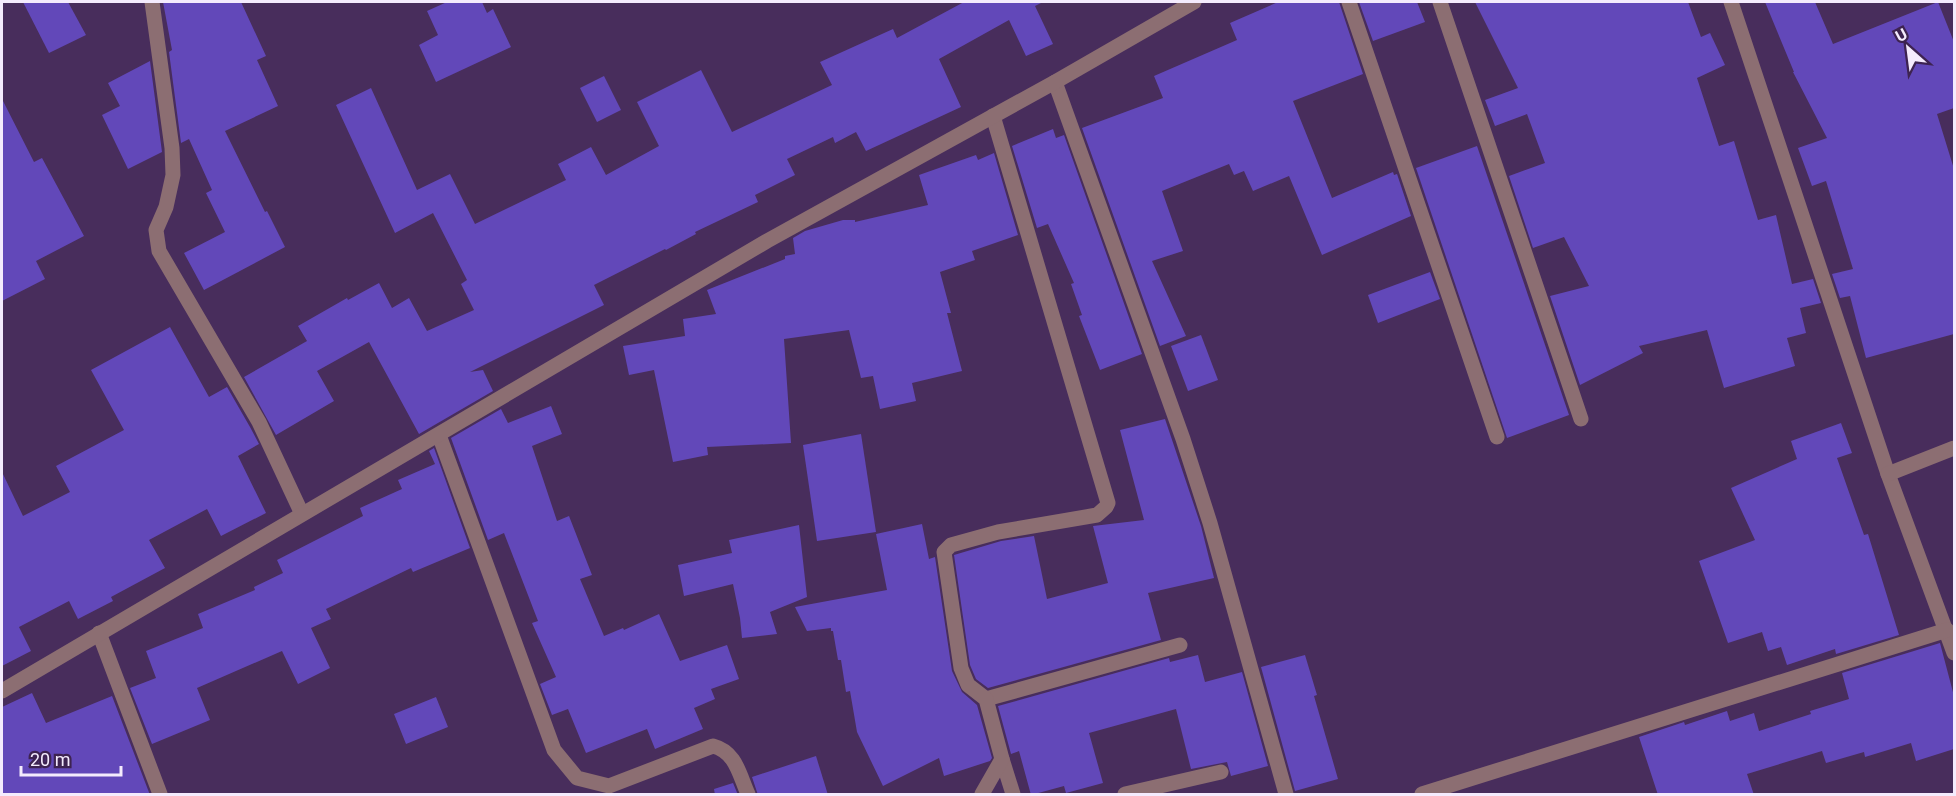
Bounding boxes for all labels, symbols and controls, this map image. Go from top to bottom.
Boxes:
north arrow [1878,18,1938,78]
text: U [1892,24,1910,46]
scale bar [21,739,122,777]
text: 20 m [30,749,70,770]

